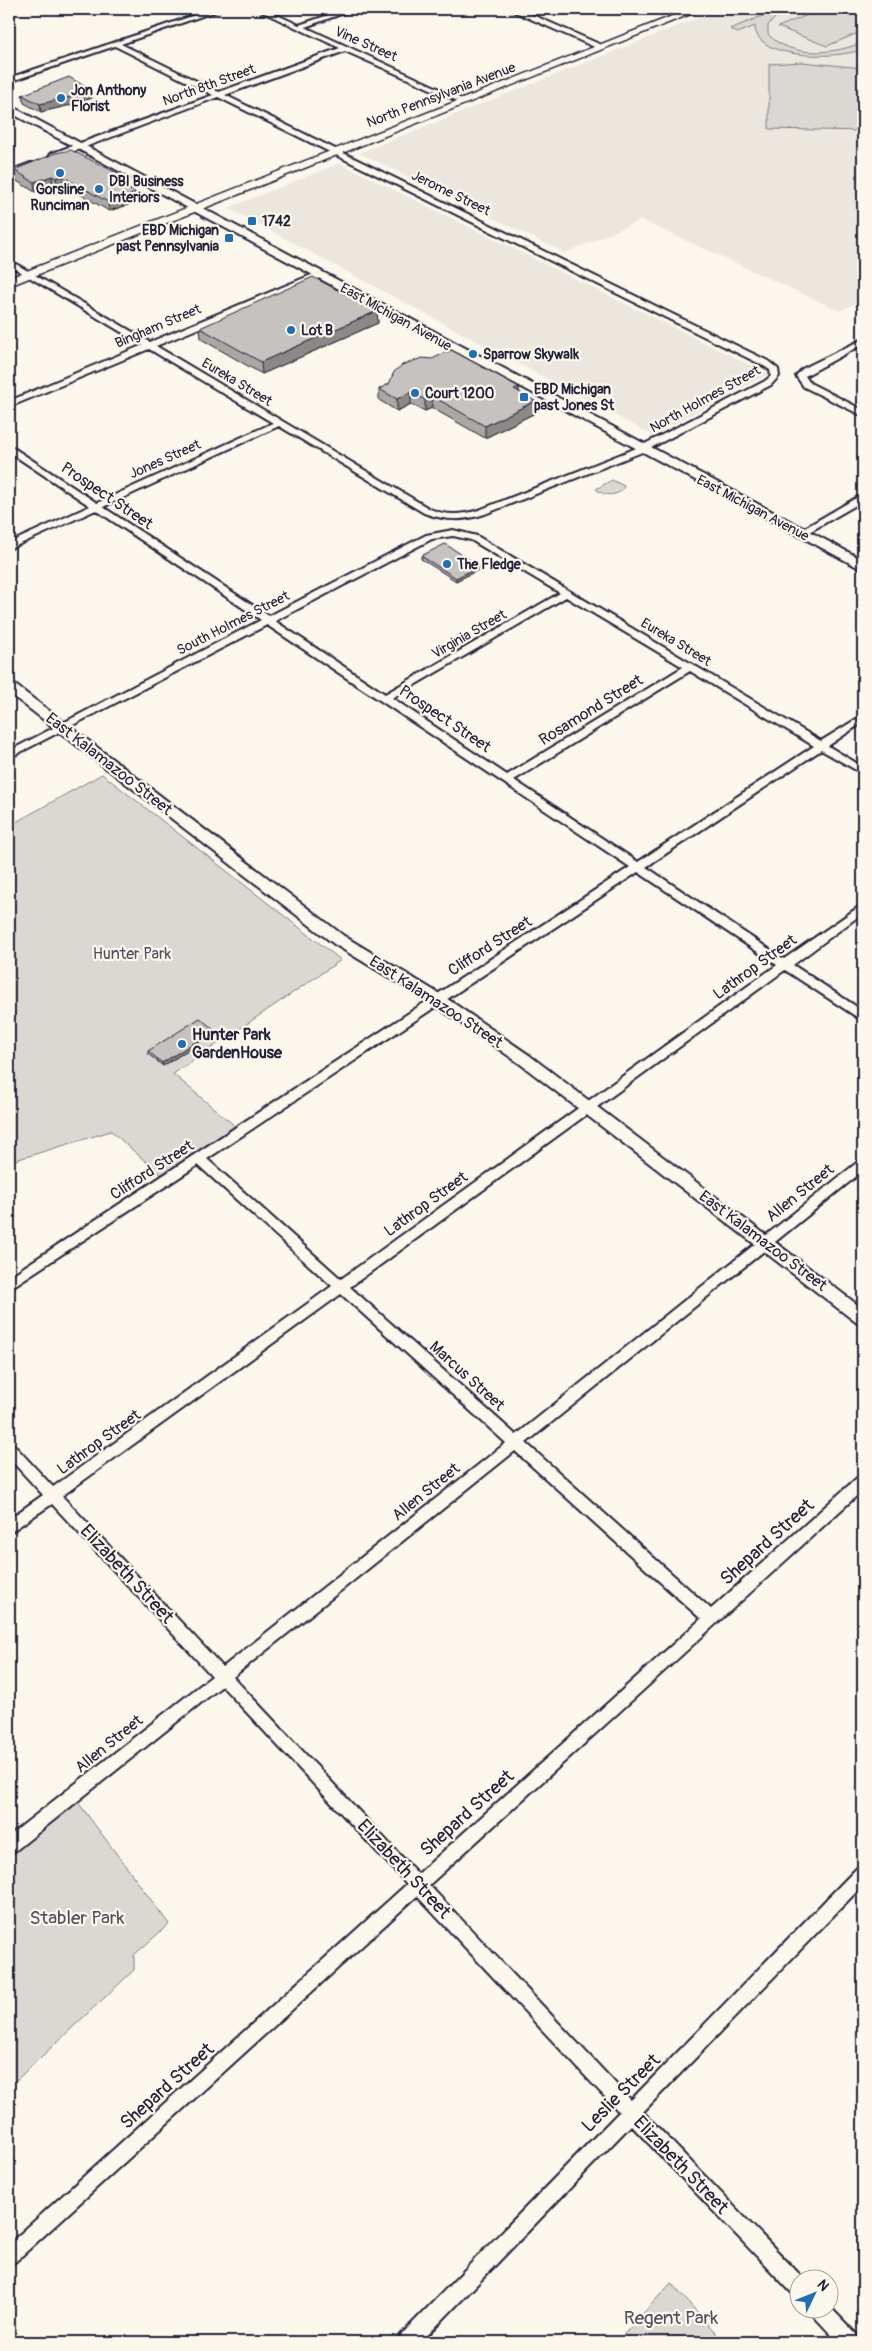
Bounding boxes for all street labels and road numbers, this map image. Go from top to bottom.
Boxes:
street label: Vine Street [332,23,400,65]
street label: North Pennsylvania Avenue [364,59,518,131]
street label: North 8th Street [160,60,258,110]
street label: Jerome Street [409,167,494,220]
street label: East Michigan Avenue [337,279,455,355]
street label: Bingham Street [112,300,204,352]
street label: Eureka Street [199,354,276,410]
street label: North Holmes Street [647,361,763,436]
street label: Jones Street [127,436,204,482]
street label: Prospect Street [57,458,157,534]
street label: East Michigan Avenue [694,471,812,545]
street label: South Holmes Street [174,587,293,659]
street label: Virginia Street [429,606,510,662]
street label: Eureka Street [638,614,715,670]
street label: Rosamond Street [535,670,647,750]
street label: Prospect Street [395,681,495,757]
street label: East Kalamazoo Street [42,708,177,820]
street label: Clifford Street [444,911,536,980]
street label: Lathrop Street [709,930,801,1004]
street label: East Kalamazoo Street [365,951,507,1053]
street label: Clifford Street [106,1135,198,1204]
street label: Allen Street [762,1159,838,1226]
street label: Lathrop Street [380,1167,472,1241]
street label: East Kalamazoo Street [695,1186,831,1296]
street label: Marcus Street [425,1337,509,1416]
street label: Lathrop Street [53,1405,145,1479]
street label: Allen Street [388,1458,464,1525]
street label: Shepard Street [715,1493,819,1591]
street label: Elizabeth Street [75,1519,179,1629]
street label: Allen Street [71,1710,147,1777]
street label: Shepard Street [415,1764,519,1862]
street label: Elizabeth Street [352,1814,456,1924]
street label: Shepard Street [115,2037,219,2135]
street label: Leslie Street [577,2048,666,2137]
street label: Elizabeth Street [628,2111,734,2219]

